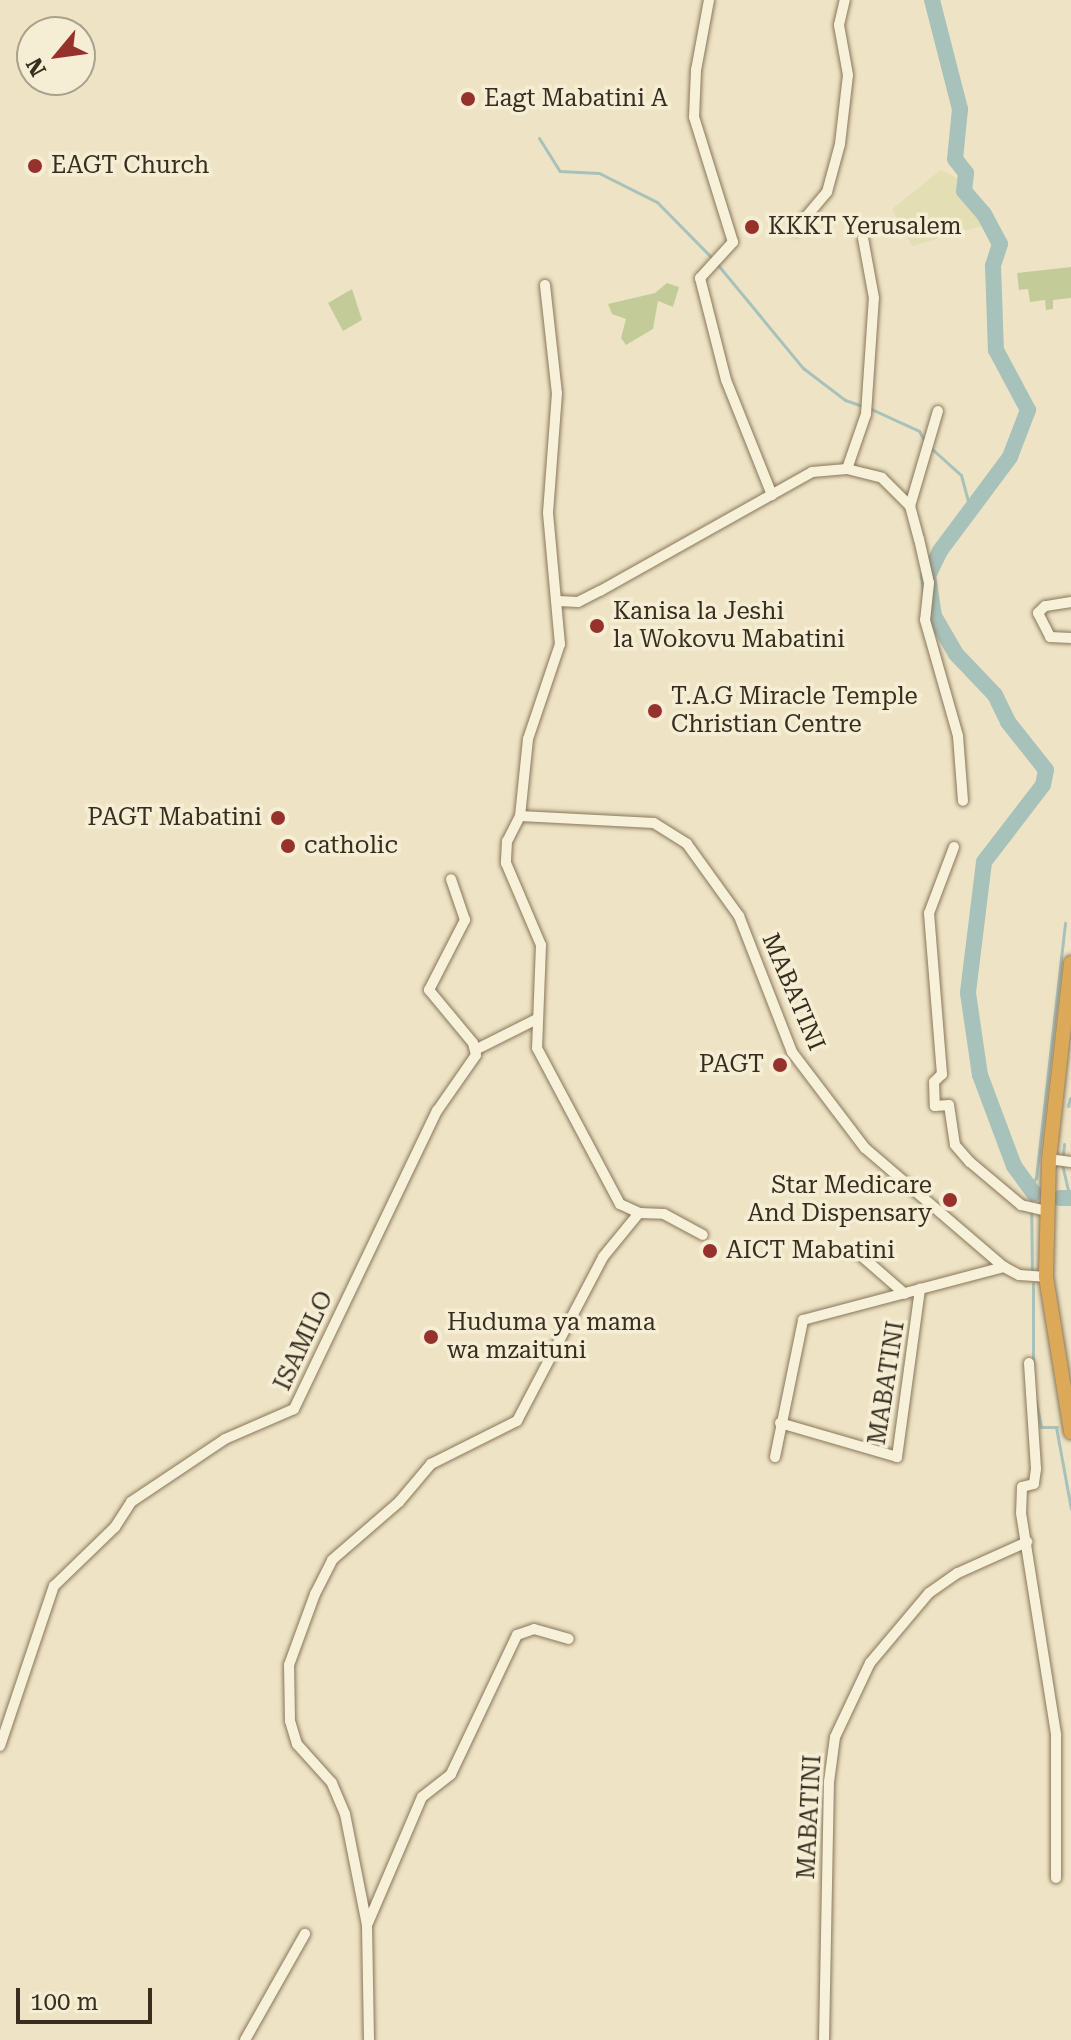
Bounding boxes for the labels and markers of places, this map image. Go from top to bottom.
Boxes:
place label: Eagt Mabatini A [484,85,668,113]
marker: Eagt Mabatini A [459,90,477,108]
place label: EAGT Church [51,152,209,180]
marker: EAGT Church [26,157,44,175]
place label: KKKT Yerusalem [768,213,962,241]
marker: KKKT Yerusalem [743,218,761,236]
place label: Kanisa la Jeshi la Wokovu Mabatini [613,598,845,654]
marker: Kanisa la Jeshi la Wokovu Mabatini [588,617,606,635]
place label: T.A.G Miracle Temple Christian Centre [671,683,918,739]
marker: T.A.G Miracle Temple Christian Centre [646,702,664,720]
place label: PAGT Mabatini [87,804,262,832]
marker: PAGT Mabatini [269,809,287,827]
place label: catholic [304,832,398,860]
marker: catholic [279,837,297,855]
place label: PAGT [699,1051,764,1079]
marker: PAGT [771,1056,789,1074]
place label: Star Medicare And Dispensary [748,1172,932,1228]
marker: Star Medicare And Dispensary [939,1189,961,1211]
place label: AICT Mabatini [726,1237,895,1265]
marker: AICT Mabatini [701,1242,719,1260]
place label: Huduma ya mama wa mzaituni [447,1309,656,1365]
marker: Huduma ya mama wa mzaituni [422,1328,440,1346]

